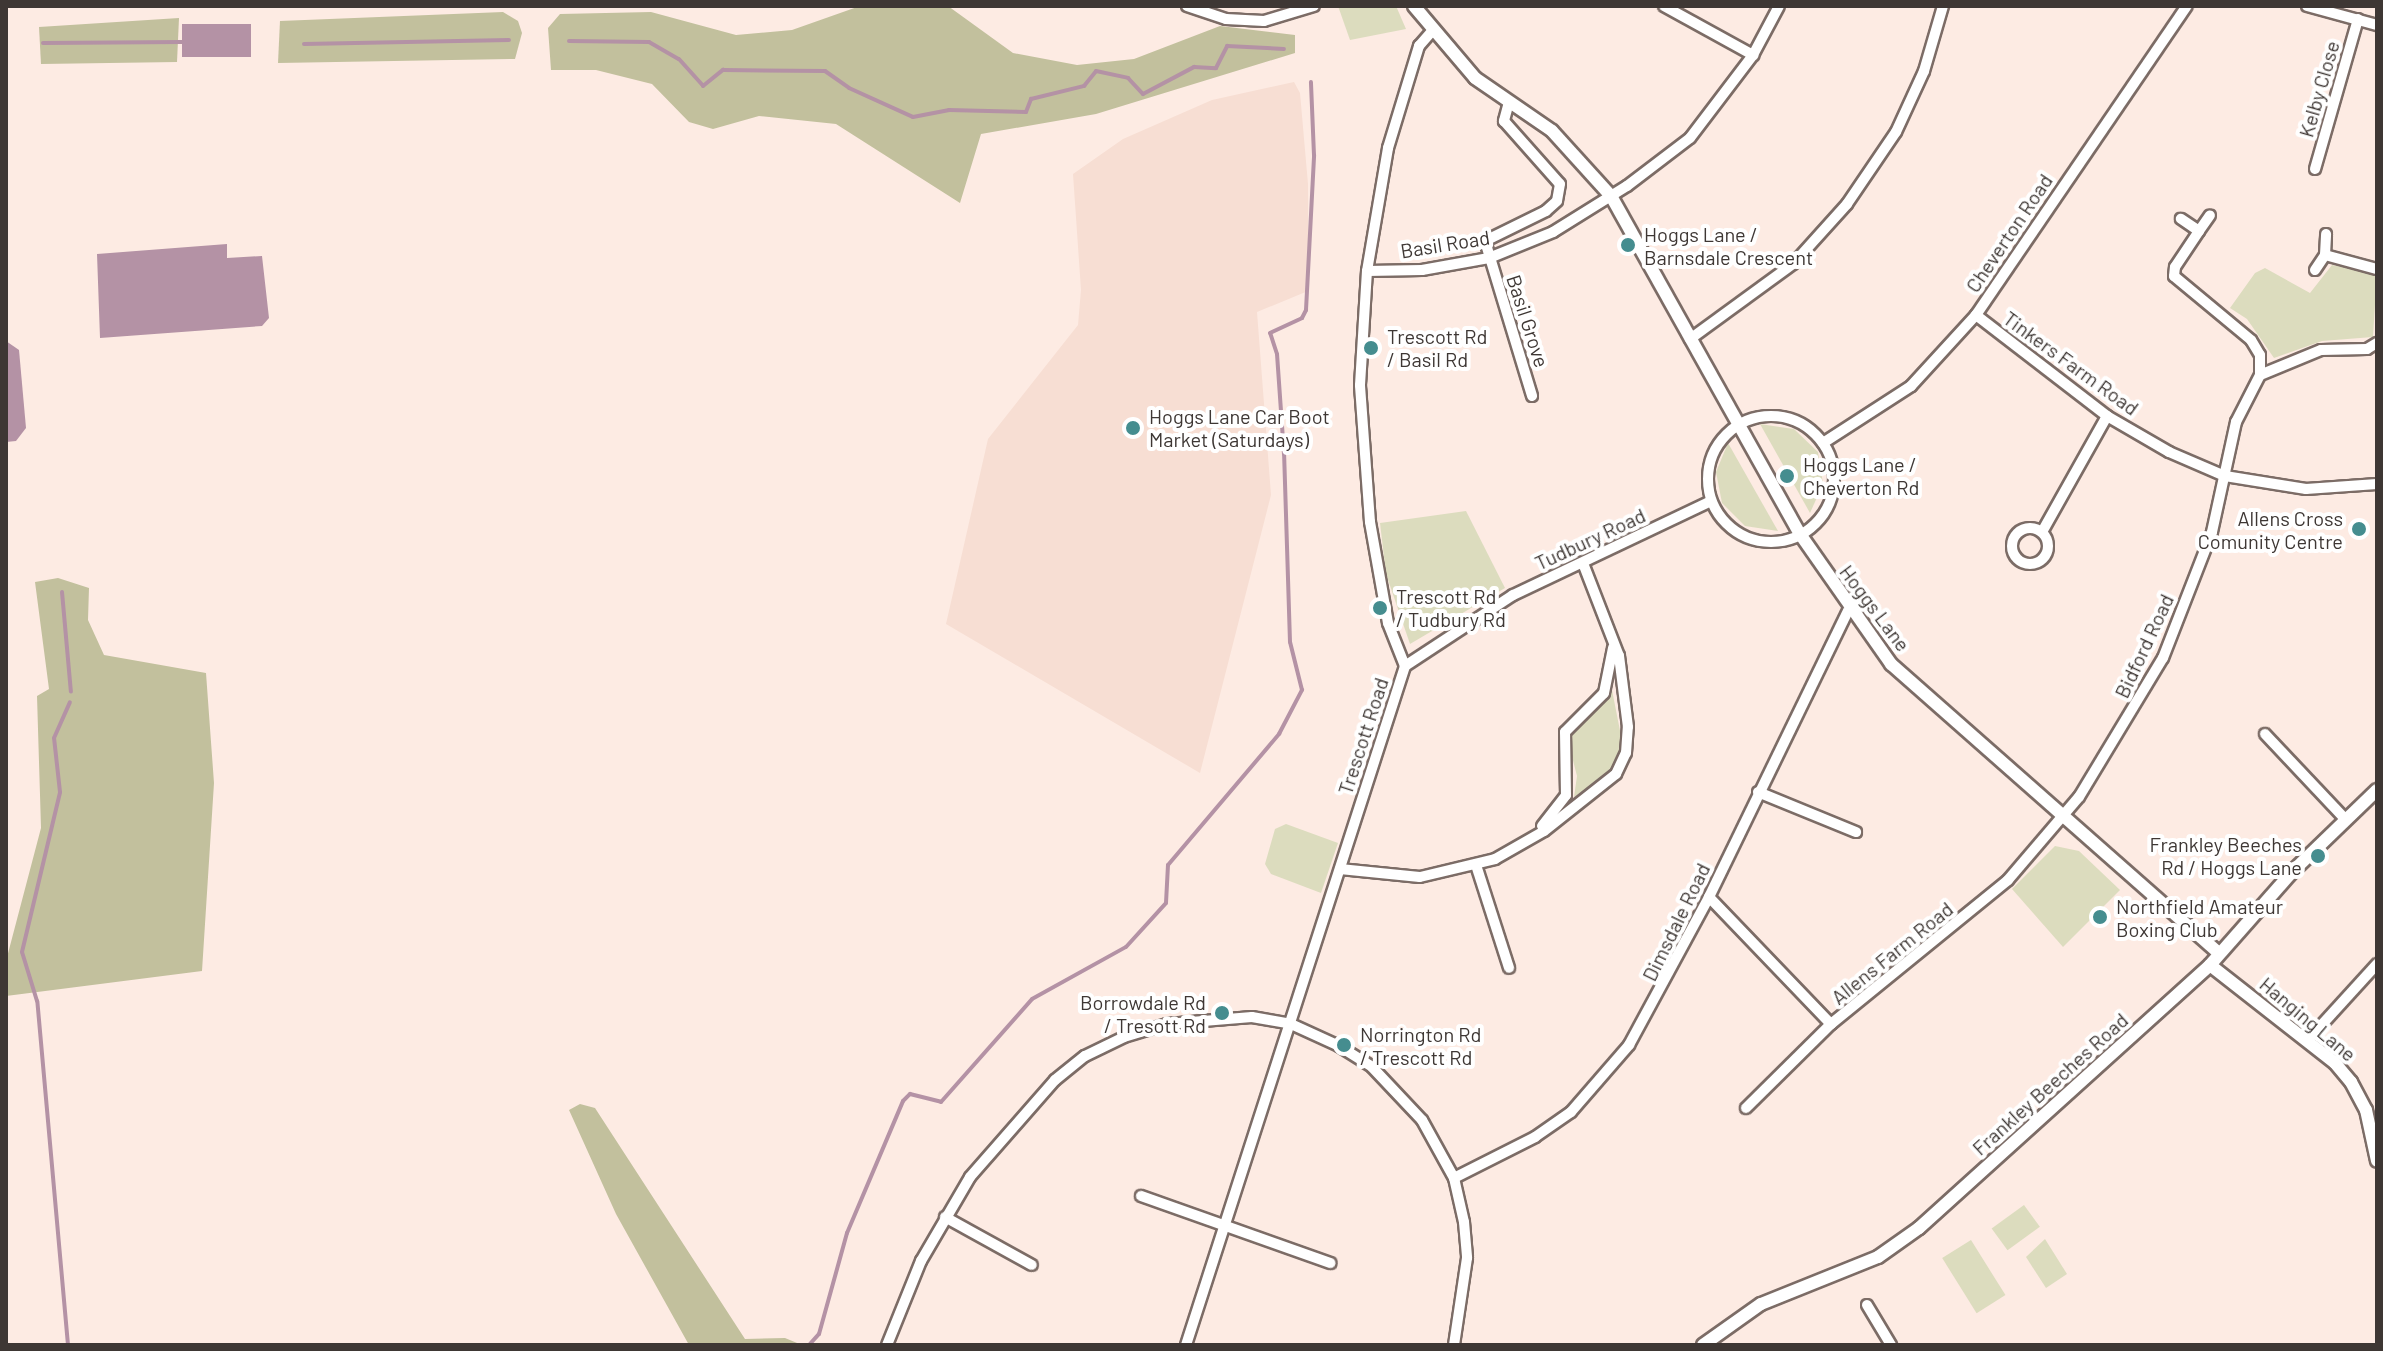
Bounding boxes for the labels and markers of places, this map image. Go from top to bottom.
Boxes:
place label: Hoggs Lane / Barnsdale Crescent [1644,222,1813,269]
marker: Hoggs Lane / Barnsdale Crescent [1619,236,1637,254]
place label: Trescott Rd / Basil Rd [1387,324,1487,371]
marker: Trescott Rd / Basil Rd [1362,339,1380,357]
place label: Hoggs Lane Car Boot Market (Saturdays) [1149,404,1330,451]
marker: Hoggs Lane Car Boot Market (Saturdays) [1124,419,1142,437]
place label: Hoggs Lane / Cheverton Rd [1803,452,1919,499]
marker: Hoggs Lane / Cheverton Rd [1778,467,1796,485]
place label: Allens Cross Comunity Centre [2198,506,2343,553]
marker: Allens Cross Comunity Centre [2350,520,2368,538]
place label: Trescott Rd / Tudbury Rd [1396,584,1506,631]
marker: Trescott Rd / Tudbury Rd [1371,599,1389,617]
place label: Frankley Beeches Rd / Hoggs Lane [2149,832,2302,879]
marker: Frankley Beeches Rd / Hoggs Lane [2309,847,2327,865]
place label: Northfield Amateur Boxing Club [2116,894,2283,941]
marker: Northfield Amateur Boxing Club [2091,908,2109,926]
place label: Borrowdale Rd / Tresott Rd [1080,990,1206,1037]
marker: Borrowdale Rd / Tresott Rd [1213,1004,1231,1022]
place label: Norrington Rd / Trescott Rd [1360,1022,1481,1069]
marker: Norrington Rd / Trescott Rd [1335,1036,1353,1054]

